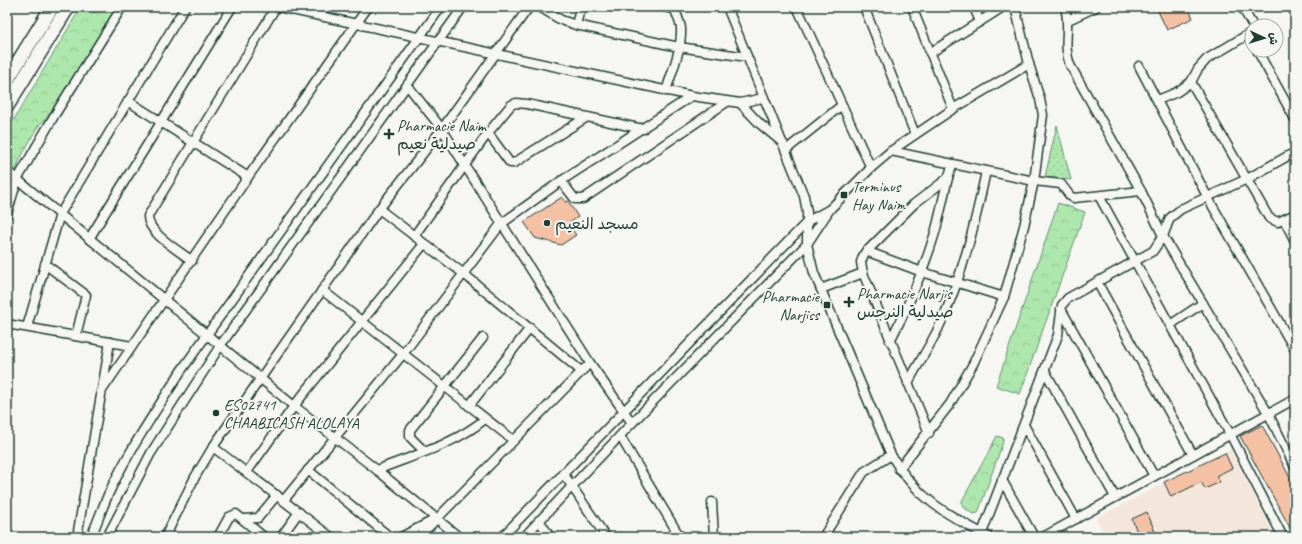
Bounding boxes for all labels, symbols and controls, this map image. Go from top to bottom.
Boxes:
north arrow [1244,18,1284,58]
text: ش [1267,32,1281,45]
place label: Pharmacie Naim صيدلية نعيم [397,116,488,156]
marker: Pharmacie Naim صيدلية نعيم [384,129,394,139]
place label: Terminus Hay Naim [852,177,906,215]
marker: Terminus Hay Naim [839,190,849,200]
place label: مسجد النعيم [555,214,639,236]
marker: مسجد النعيم [542,218,552,228]
place label: Pharmacie Narjis صيدلية النرجس [857,284,953,322]
place label: Pharmacie Narjiss [762,287,821,325]
marker: Pharmacie Narjis صيدلية النرجس [844,297,854,307]
marker: Pharmacie Narjiss [822,300,832,310]
place label: ES02741 CHAABICASH ALOLAYA [224,395,360,433]
marker: ES02741 CHAABICASH ALOLAYA [211,408,221,418]

